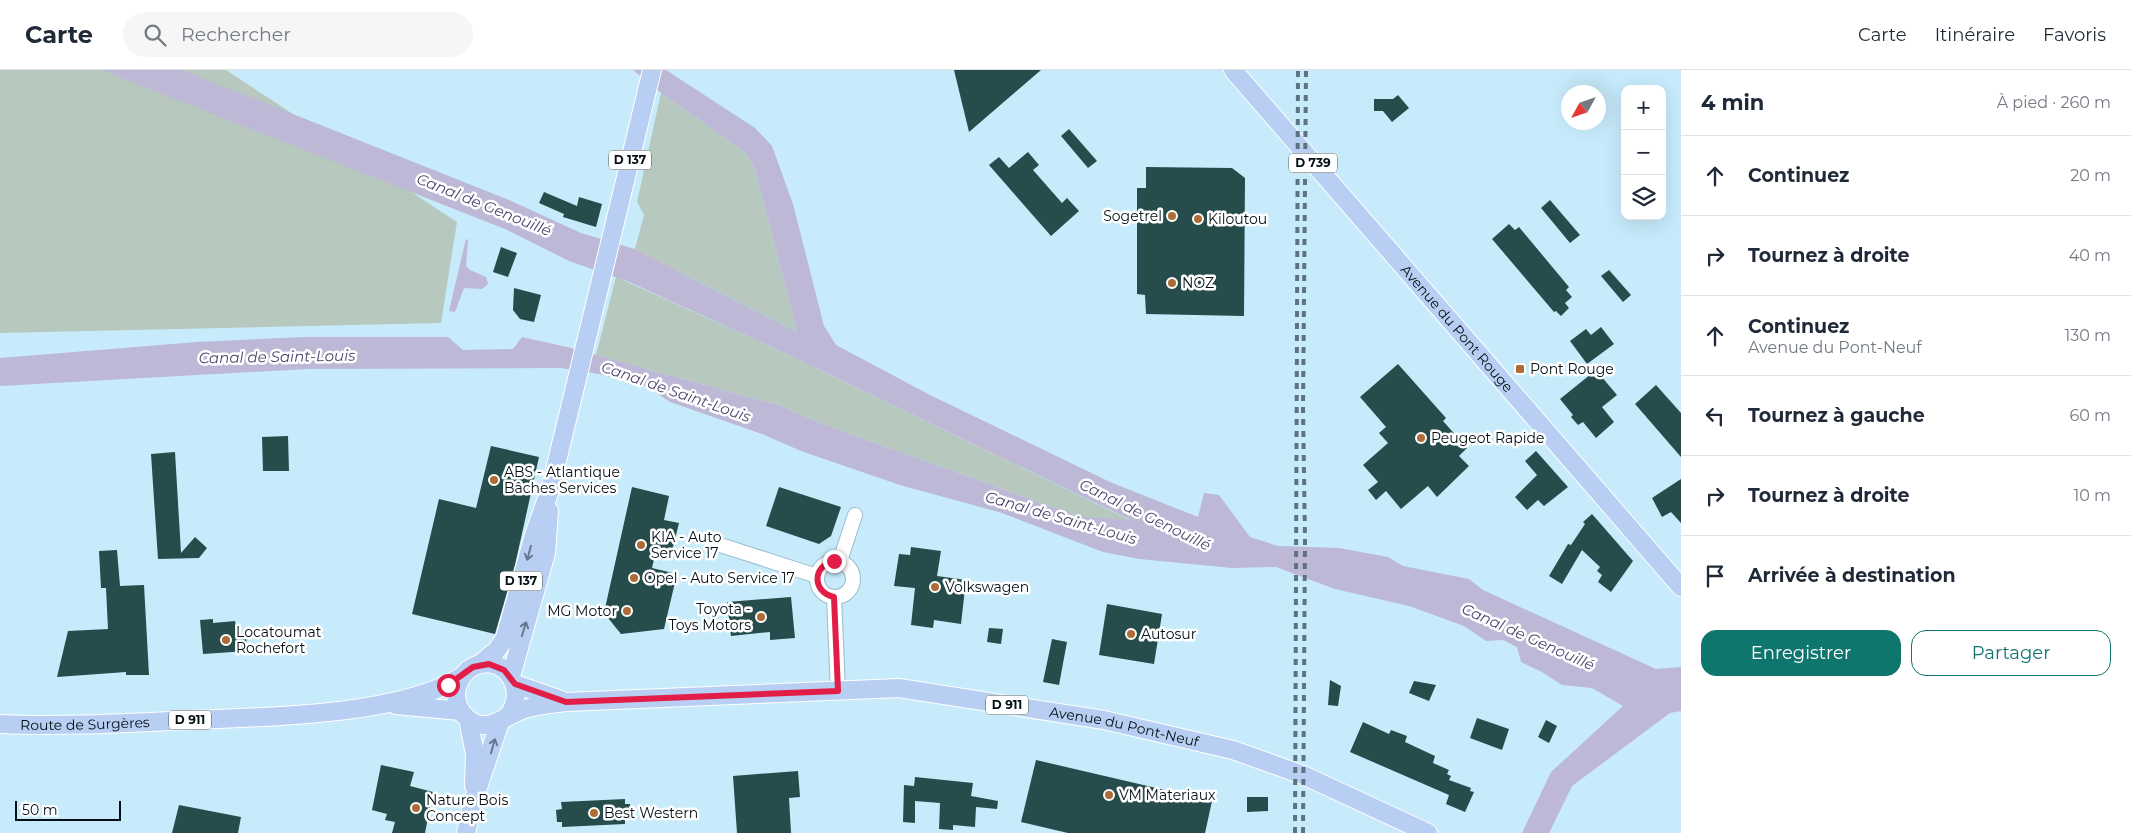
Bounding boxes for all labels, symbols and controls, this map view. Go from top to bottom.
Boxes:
search box [123,12,473,57]
text: Carte [25,20,93,49]
icon: search [141,21,169,49]
text: Rechercher [181,23,291,46]
text: Carte [1858,24,1907,46]
text: Itinéraire [1935,24,2015,46]
text: Favoris [2043,24,2106,46]
north arrow [1561,85,1606,130]
map controls [1621,85,1666,220]
button: + [1621,85,1666,130]
text: 4 min [1701,90,1764,115]
text: À pied · 260 m [1997,93,2111,112]
button: − [1621,130,1666,175]
road number: D 137 [609,150,651,170]
road number: D 739 [1289,154,1337,172]
icon: ahead [1701,162,1729,190]
text: Continuez [1748,164,1849,187]
text: 20 m [2070,166,2111,185]
water label: Canal de Genouillé [414,169,554,240]
button: layers [1621,175,1666,220]
place label: Sogetrel [1103,207,1162,225]
marker: Sogetrel [1166,210,1178,222]
place label: Kiloutou [1208,210,1267,228]
marker: Kiloutou [1192,213,1204,225]
icon: right [1701,242,1729,270]
text: Tournez à droite [1748,244,1909,267]
text: 40 m [2069,246,2111,265]
street label: Avenue du Pont Rouge [1397,261,1517,396]
place label: NOZ [1182,274,1214,292]
marker: NOZ [1166,277,1178,289]
text: Continuez [1748,315,1849,338]
icon: ahead [1701,322,1729,350]
text: 130 m [2064,326,2111,345]
text: Avenue du Pont-Neuf [1748,338,1922,357]
water label: Canal de Saint-Louis [198,346,356,367]
water label: Canal de Saint-Louis [599,357,754,426]
place label: Pont Rouge [1530,360,1614,378]
marker: Pont Rouge [1514,363,1526,375]
icon: left [1701,402,1729,430]
text: Tournez à gauche [1748,404,1925,427]
text: 60 m [2069,406,2111,425]
place label: Peugeot Rapide [1431,429,1544,447]
marker: Peugeot Rapide [1415,432,1427,444]
place label: ABS - Atlantique Bâches Services [504,463,620,497]
marker: ABS - Atlantique Bâches Services [488,474,500,486]
water label: Canal de Genouillé [1077,475,1214,555]
icon: right [1701,482,1729,510]
text: Tournez à droite [1748,484,1909,507]
text: 10 m [2073,486,2111,505]
water label: Canal de Saint-Louis [983,487,1140,548]
place label: KIA - Auto Service 17 [651,528,722,562]
marker: KIA - Auto Service 17 [635,539,647,551]
one-way arrow [523,544,533,560]
route end [823,550,846,573]
icon: arrive [1701,562,1729,590]
text: Arrivée à destination [1748,564,1956,587]
place label: Opel - Auto Service 17 [644,569,795,587]
road number: D 137 [500,572,542,590]
marker: Opel - Auto Service 17 [628,572,640,584]
place label: Volkswagen [945,578,1029,596]
marker: Volkswagen [929,581,941,593]
water label: Canal de Genouillé [1459,599,1598,674]
place label: Toyota - Toys Motors [668,600,751,634]
place label: MG Motor [547,602,617,620]
marker: MG Motor [621,605,633,617]
marker: Toyota - Toys Motors [755,611,767,623]
one-way arrow [519,621,529,637]
place label: Locatoumat Rochefort [236,623,322,657]
place label: Autosur [1141,625,1197,643]
marker: Autosur [1125,628,1137,640]
button: Enregistrer [1701,630,1901,676]
button: Partager [1911,630,2111,676]
marker: Locatoumat Rochefort [220,634,232,646]
route start [437,674,460,697]
road number: D 911 [986,696,1028,714]
street label: Avenue du Pont-Neuf [1048,703,1202,751]
road number: D 911 [169,710,211,730]
street label: Route de Surgères [20,713,150,734]
one-way arrow [489,738,499,754]
place label: VM Materiaux [1119,786,1216,804]
marker: VM Materiaux [1103,789,1115,801]
place label: Nature Bois Concept [426,791,508,825]
scale bar [15,798,121,821]
text: 50 m [22,801,58,819]
marker: Nature Bois Concept [410,802,422,814]
place label: Best Western [604,804,698,822]
marker: Best Western [588,807,600,819]

